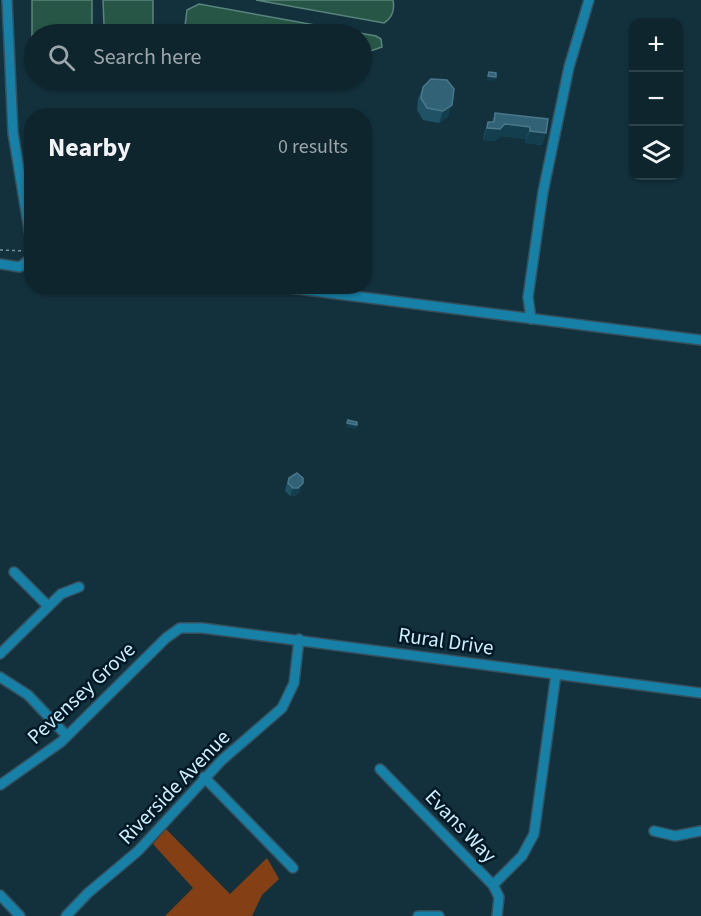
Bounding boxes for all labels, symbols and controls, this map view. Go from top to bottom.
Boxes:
map controls [629,18,683,180]
button: + [629,18,683,72]
search box [24,24,372,90]
icon: search [45,41,78,74]
text: Search here [93,41,201,73]
button: − [629,72,683,126]
button: layers [629,126,683,180]
text: Nearby [48,129,131,166]
text: 0 results [278,133,348,161]
street label: Rural Drive [396,619,496,663]
street label: Pevensey Grove [20,635,142,751]
street label: Riverside Avenue [111,723,237,851]
street label: Evans Way [418,783,504,870]

